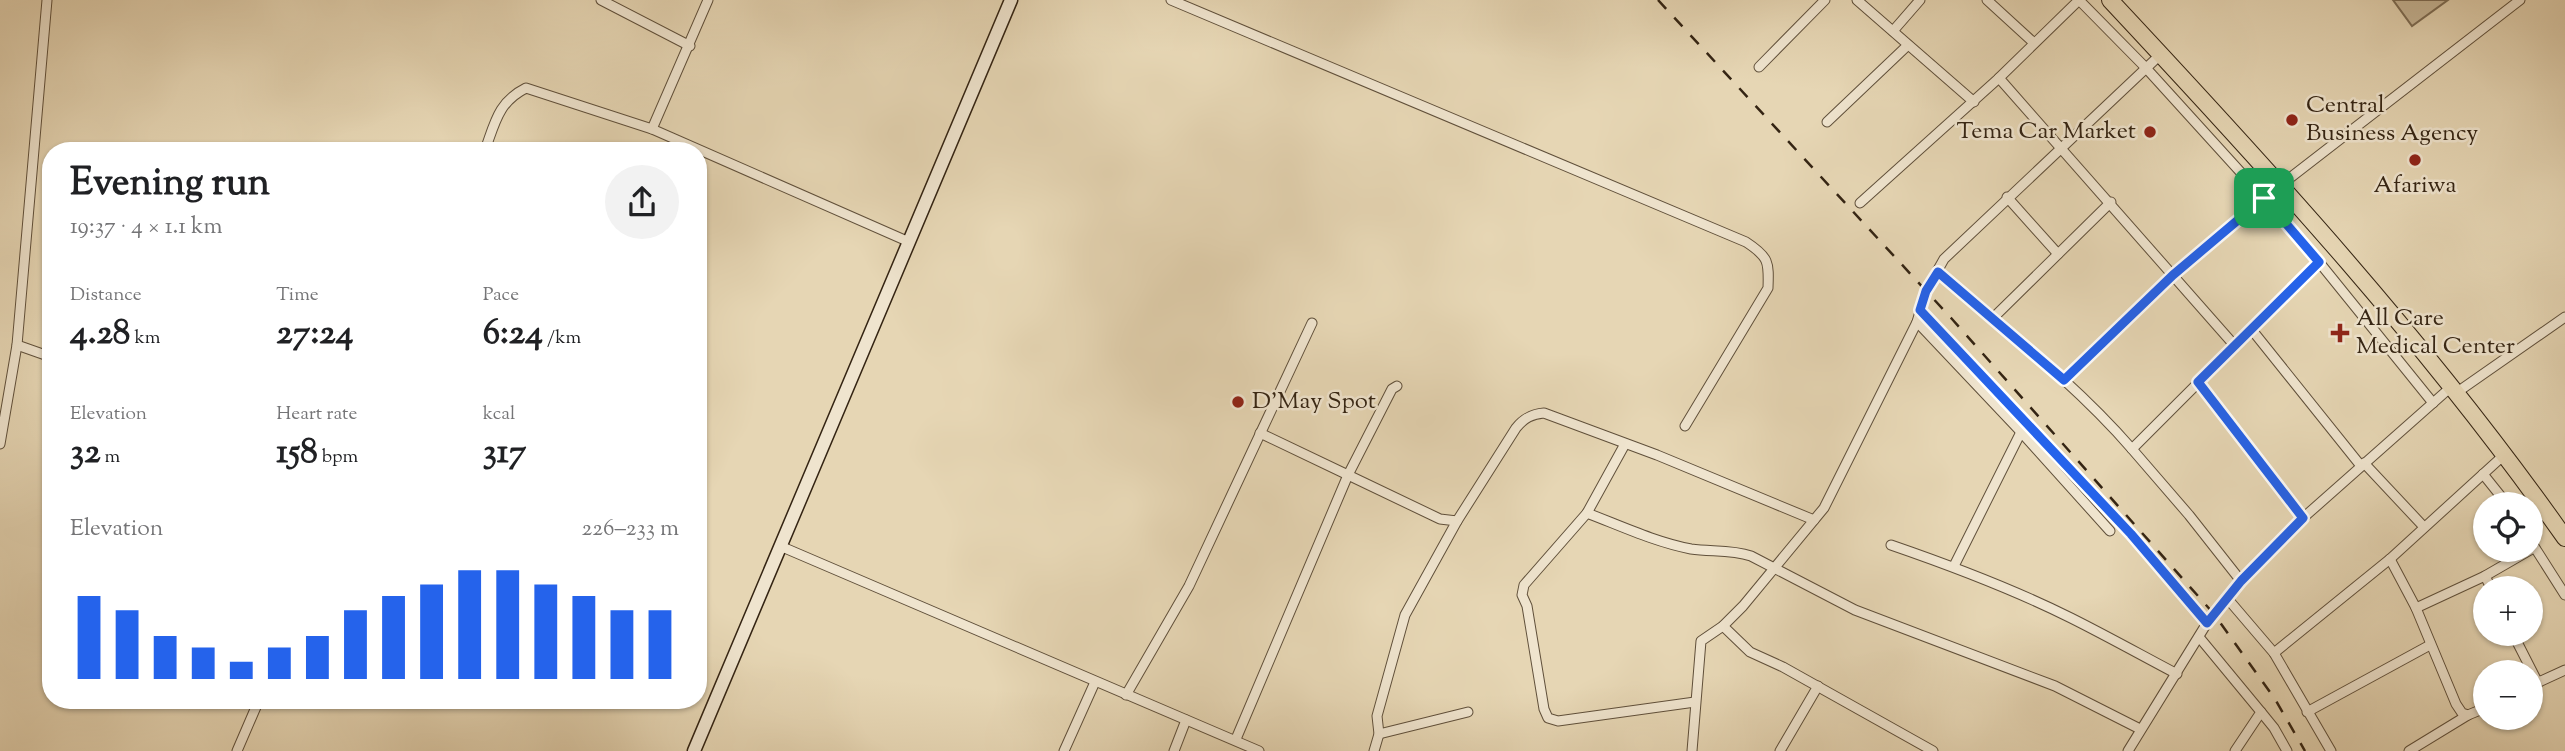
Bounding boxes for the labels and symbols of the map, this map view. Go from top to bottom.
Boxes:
place label: Central Business Agency [2306,89,2478,151]
marker: Central Business Agency [2284,112,2300,128]
place label: Tema Car Market [1957,115,2136,149]
marker: Tema Car Market [2142,124,2158,140]
marker: Afariwa [2407,152,2423,168]
pin [2234,168,2294,228]
place label: Afariwa [2373,169,2457,203]
place label: All Care Medical Center [2356,302,2515,364]
marker: All Care Medical Center [2330,323,2350,343]
place label: D'May Spot [1252,385,1376,419]
marker: D'May Spot [1230,394,1246,410]

